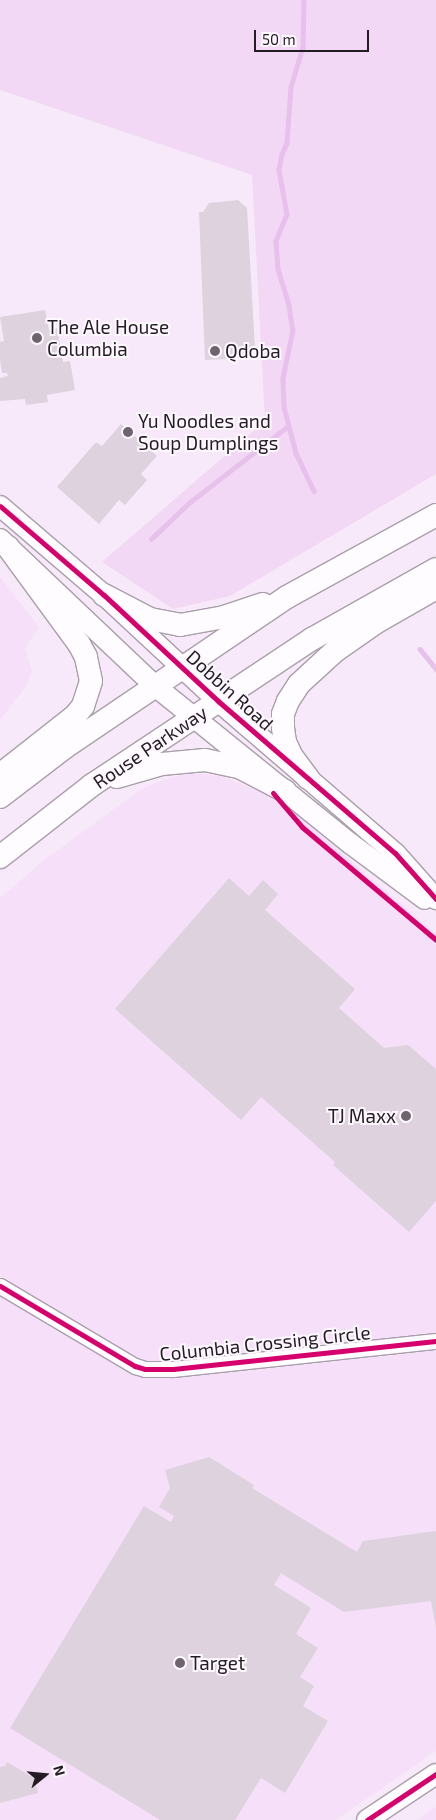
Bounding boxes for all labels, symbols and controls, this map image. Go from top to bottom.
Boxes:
scale bar [256,20,371,52]
text: 50 m [262,30,296,48]
place label: The Ale House Columbia [47,316,170,360]
marker: The Ale House Columbia [31,332,43,344]
place label: Qdoba [225,340,281,362]
marker: Qdoba [209,345,221,357]
place label: Yu Noodles and Soup Dumplings [138,410,278,454]
marker: Yu Noodles and Soup Dumplings [122,426,134,438]
street label: Dobbin Road [182,645,278,735]
street label: Rouse Parkway [89,701,211,793]
place label: TJ Maxx [328,1105,396,1127]
marker: TJ Maxx [400,1110,412,1122]
street label: Columbia Crossing Circle [158,1321,372,1365]
place label: Target [190,1652,245,1674]
marker: Target [174,1657,186,1669]
north arrow [20,1750,70,1800]
text: N [50,1763,69,1778]

